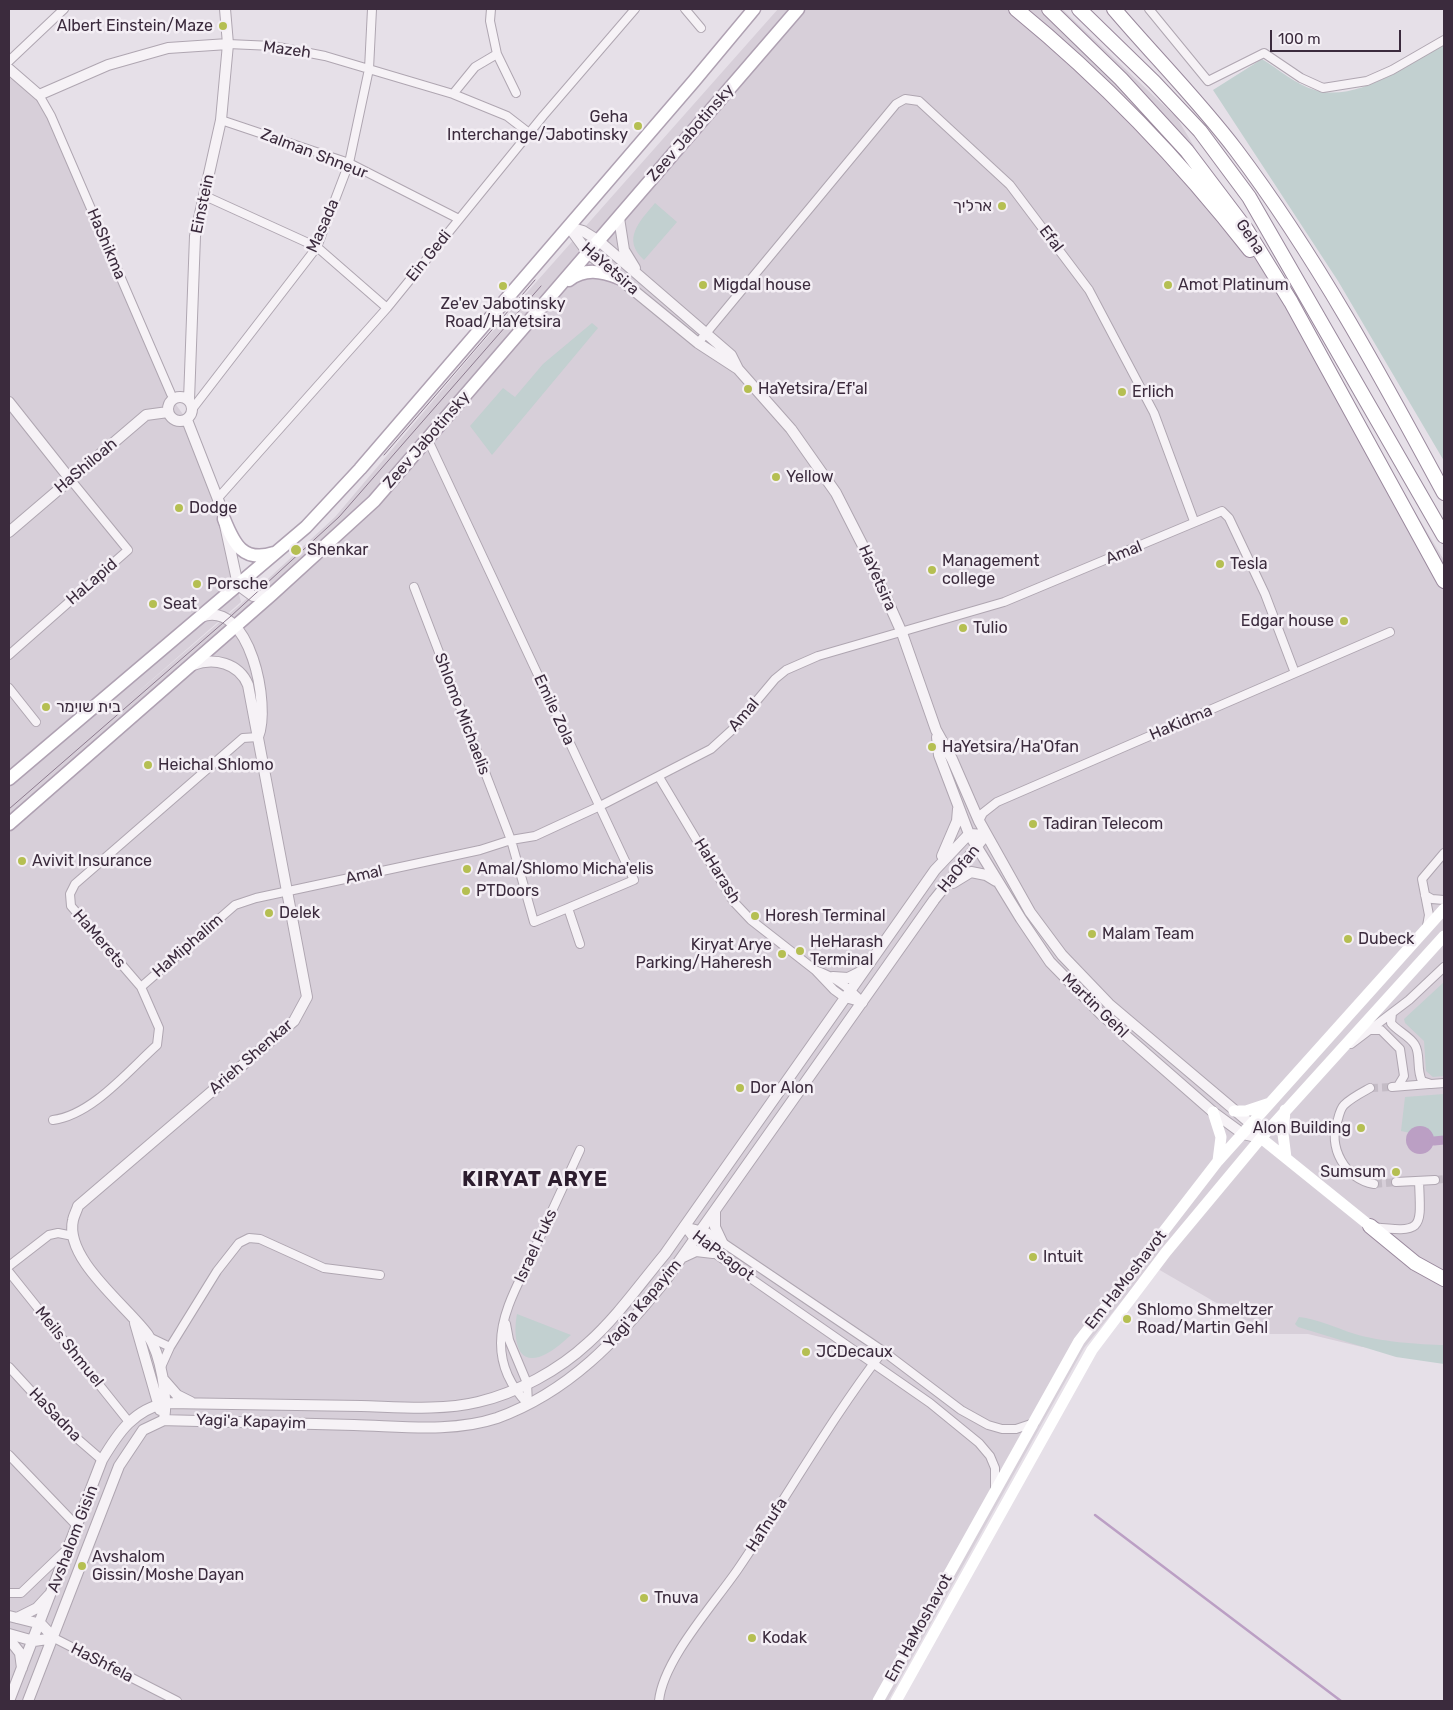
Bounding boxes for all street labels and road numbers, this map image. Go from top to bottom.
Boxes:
street label: Mazeh [262,37,312,63]
street label: Zeev Jabotinsky [644,81,738,185]
street label: Zalman Shneur [258,125,370,183]
street label: Einstein [187,173,219,235]
street label: Masada [303,196,343,256]
street label: HaShikma [82,206,130,282]
street label: Geha [1231,216,1269,258]
street label: Efal [1035,222,1067,256]
street label: Ein Gedi [403,226,455,286]
street label: HaYetsira [577,239,643,299]
street label: Zeev Jabotinsky [380,388,474,492]
street label: HaShiloah [51,434,121,498]
street label: Amal [1103,537,1145,569]
street label: HaYetsira [854,542,900,614]
street label: HaLapid [63,555,121,609]
street label: Shlomo Michaelis [430,650,494,778]
street label: Emile Zola [529,672,579,748]
street label: Amal [724,694,764,736]
street label: HaKidma [1147,701,1215,745]
street label: HaHarash [689,835,745,907]
street label: HaOfan [934,841,984,897]
street label: Amal [343,861,385,889]
street label: HaMerets [68,906,130,972]
street label: HaMiphalim [149,910,227,982]
street label: Martin Gehl [1058,970,1132,1042]
street label: Arieh Shenkar [205,1015,297,1099]
street label: Israel Fuks [511,1206,561,1286]
street label: HaPsagot [688,1227,758,1285]
street label: Em HaMoshavot [1081,1227,1171,1333]
street label: Yagi'a Kapayim [600,1256,686,1352]
street label: Meils Shmuel [31,1303,107,1391]
street label: HaSadna [25,1384,85,1446]
street label: Yagi'a Kapayim [196,1410,306,1434]
street label: Avshalom Gisin [44,1483,102,1595]
street label: HaTnufa [742,1494,792,1556]
street label: Em HaMoshavot [881,1571,957,1685]
street label: HaShfela [68,1639,136,1687]

